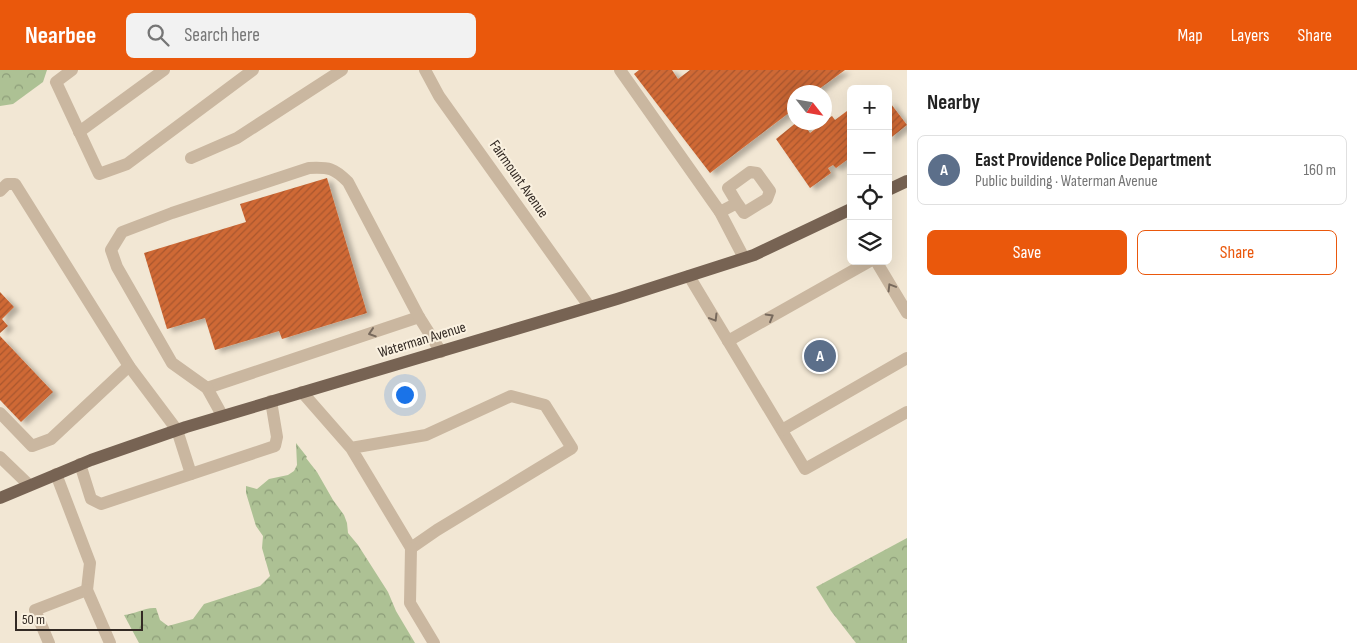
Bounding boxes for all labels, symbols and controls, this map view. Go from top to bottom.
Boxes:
search box [126,13,476,58]
text: Nearbee [25,21,96,50]
icon: search [144,21,172,49]
text: Search here [184,24,260,47]
text: Map [1178,25,1203,46]
text: Layers [1231,25,1270,46]
text: Share [1298,25,1332,46]
north arrow [787,85,832,130]
map controls [847,85,892,265]
button: + [847,85,892,130]
text: Nearby [927,90,980,115]
button: − [847,130,892,175]
street label: Fairmount Avenue [485,136,553,222]
text: East Providence Police Department [975,149,1211,172]
text: A [940,161,948,180]
text: 160 m [1303,161,1336,180]
text: Public building · Waterman Avenue [975,172,1158,191]
button: locate [847,175,892,220]
button: layers [847,220,892,265]
button: Save [927,230,1127,275]
button: Share [1137,230,1337,275]
one-way arrow [888,284,898,293]
one-way arrow [707,312,717,321]
one-way arrow [765,314,774,324]
street label: Waterman Avenue [376,318,468,362]
one-way arrow [369,327,377,337]
pin: A [804,337,836,375]
your location [392,382,418,408]
scale bar [15,608,142,631]
text: 50 m [22,611,45,628]

